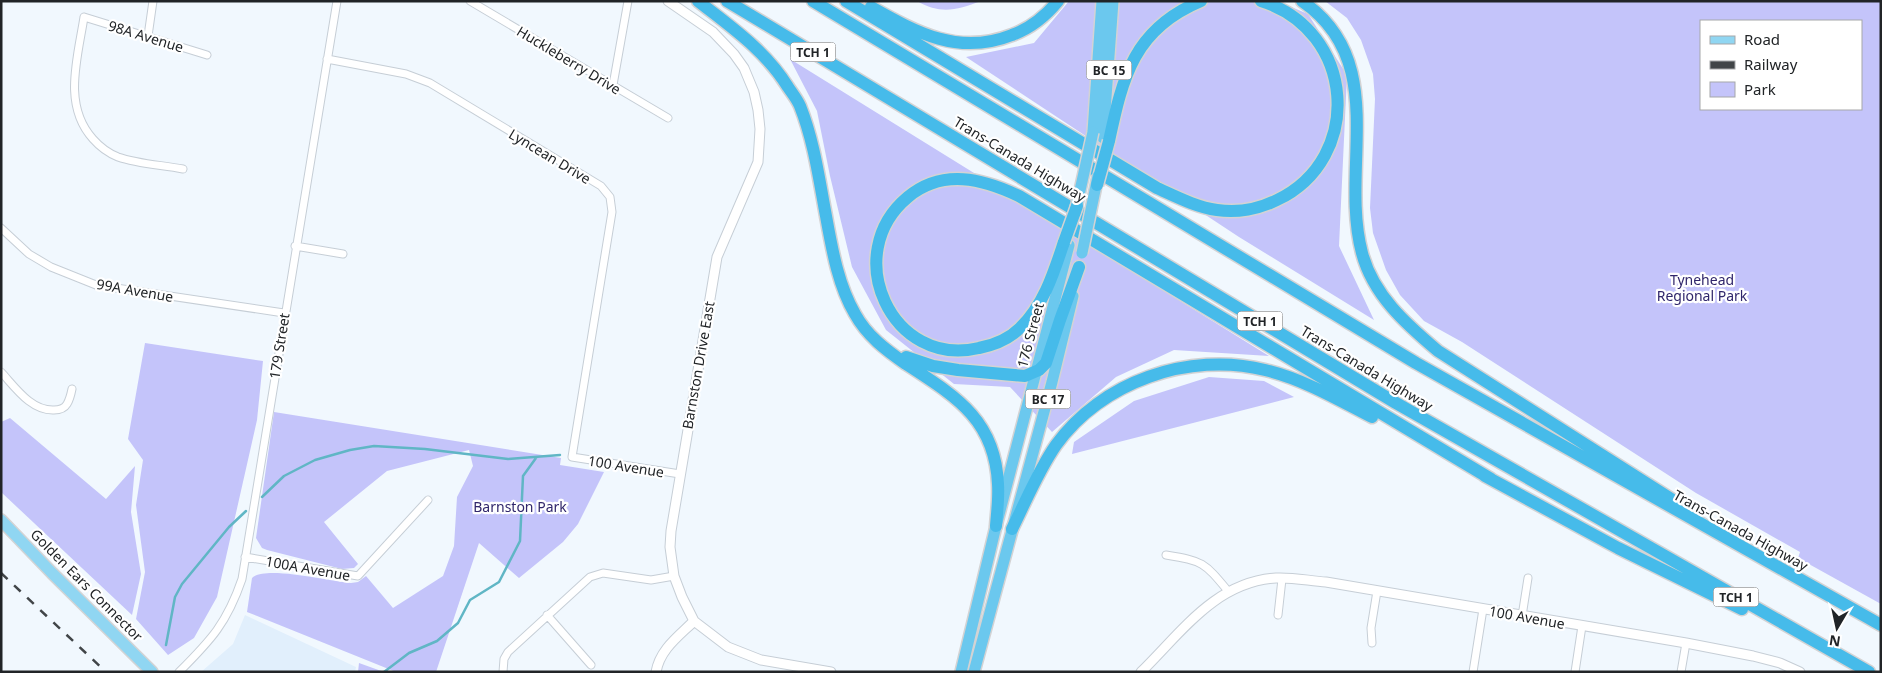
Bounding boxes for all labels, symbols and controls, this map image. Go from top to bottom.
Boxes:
street label: 98A Avenue [106,16,186,56]
legend [1700,20,1862,110]
street label: Huckleberry Drive [513,21,625,99]
text: Road [1744,29,1780,49]
road number: TCH 1 [790,42,836,62]
text: Railway [1744,54,1798,74]
road number: BC 15 [1086,60,1132,80]
text: Park [1744,79,1776,99]
street label: Trans-Canada Highway [950,112,1090,206]
street label: Lyncean Drive [505,124,595,188]
park label: Tynehead Regional Park [1657,270,1748,305]
street label: 99A Avenue [95,274,175,306]
street label: Barnston Drive East [677,300,719,430]
street label: 176 Street [1012,300,1048,370]
street label: 179 Street [264,312,294,380]
road number: TCH 1 [1238,312,1282,331]
street label: Trans-Canada Highway [1297,321,1437,415]
road number: BC 17 [1026,389,1070,408]
street label: 100 Avenue [587,451,666,481]
street label: Trans-Canada Highway [1670,485,1812,575]
park label: Barnston Park [473,497,567,516]
street label: Golden Ears Connector [27,525,147,645]
street label: 100A Avenue [264,551,352,585]
road number: TCH 1 [1714,588,1758,606]
street label: 100 Avenue [1488,601,1567,633]
north arrow [1812,603,1862,653]
text: N [1828,631,1842,652]

